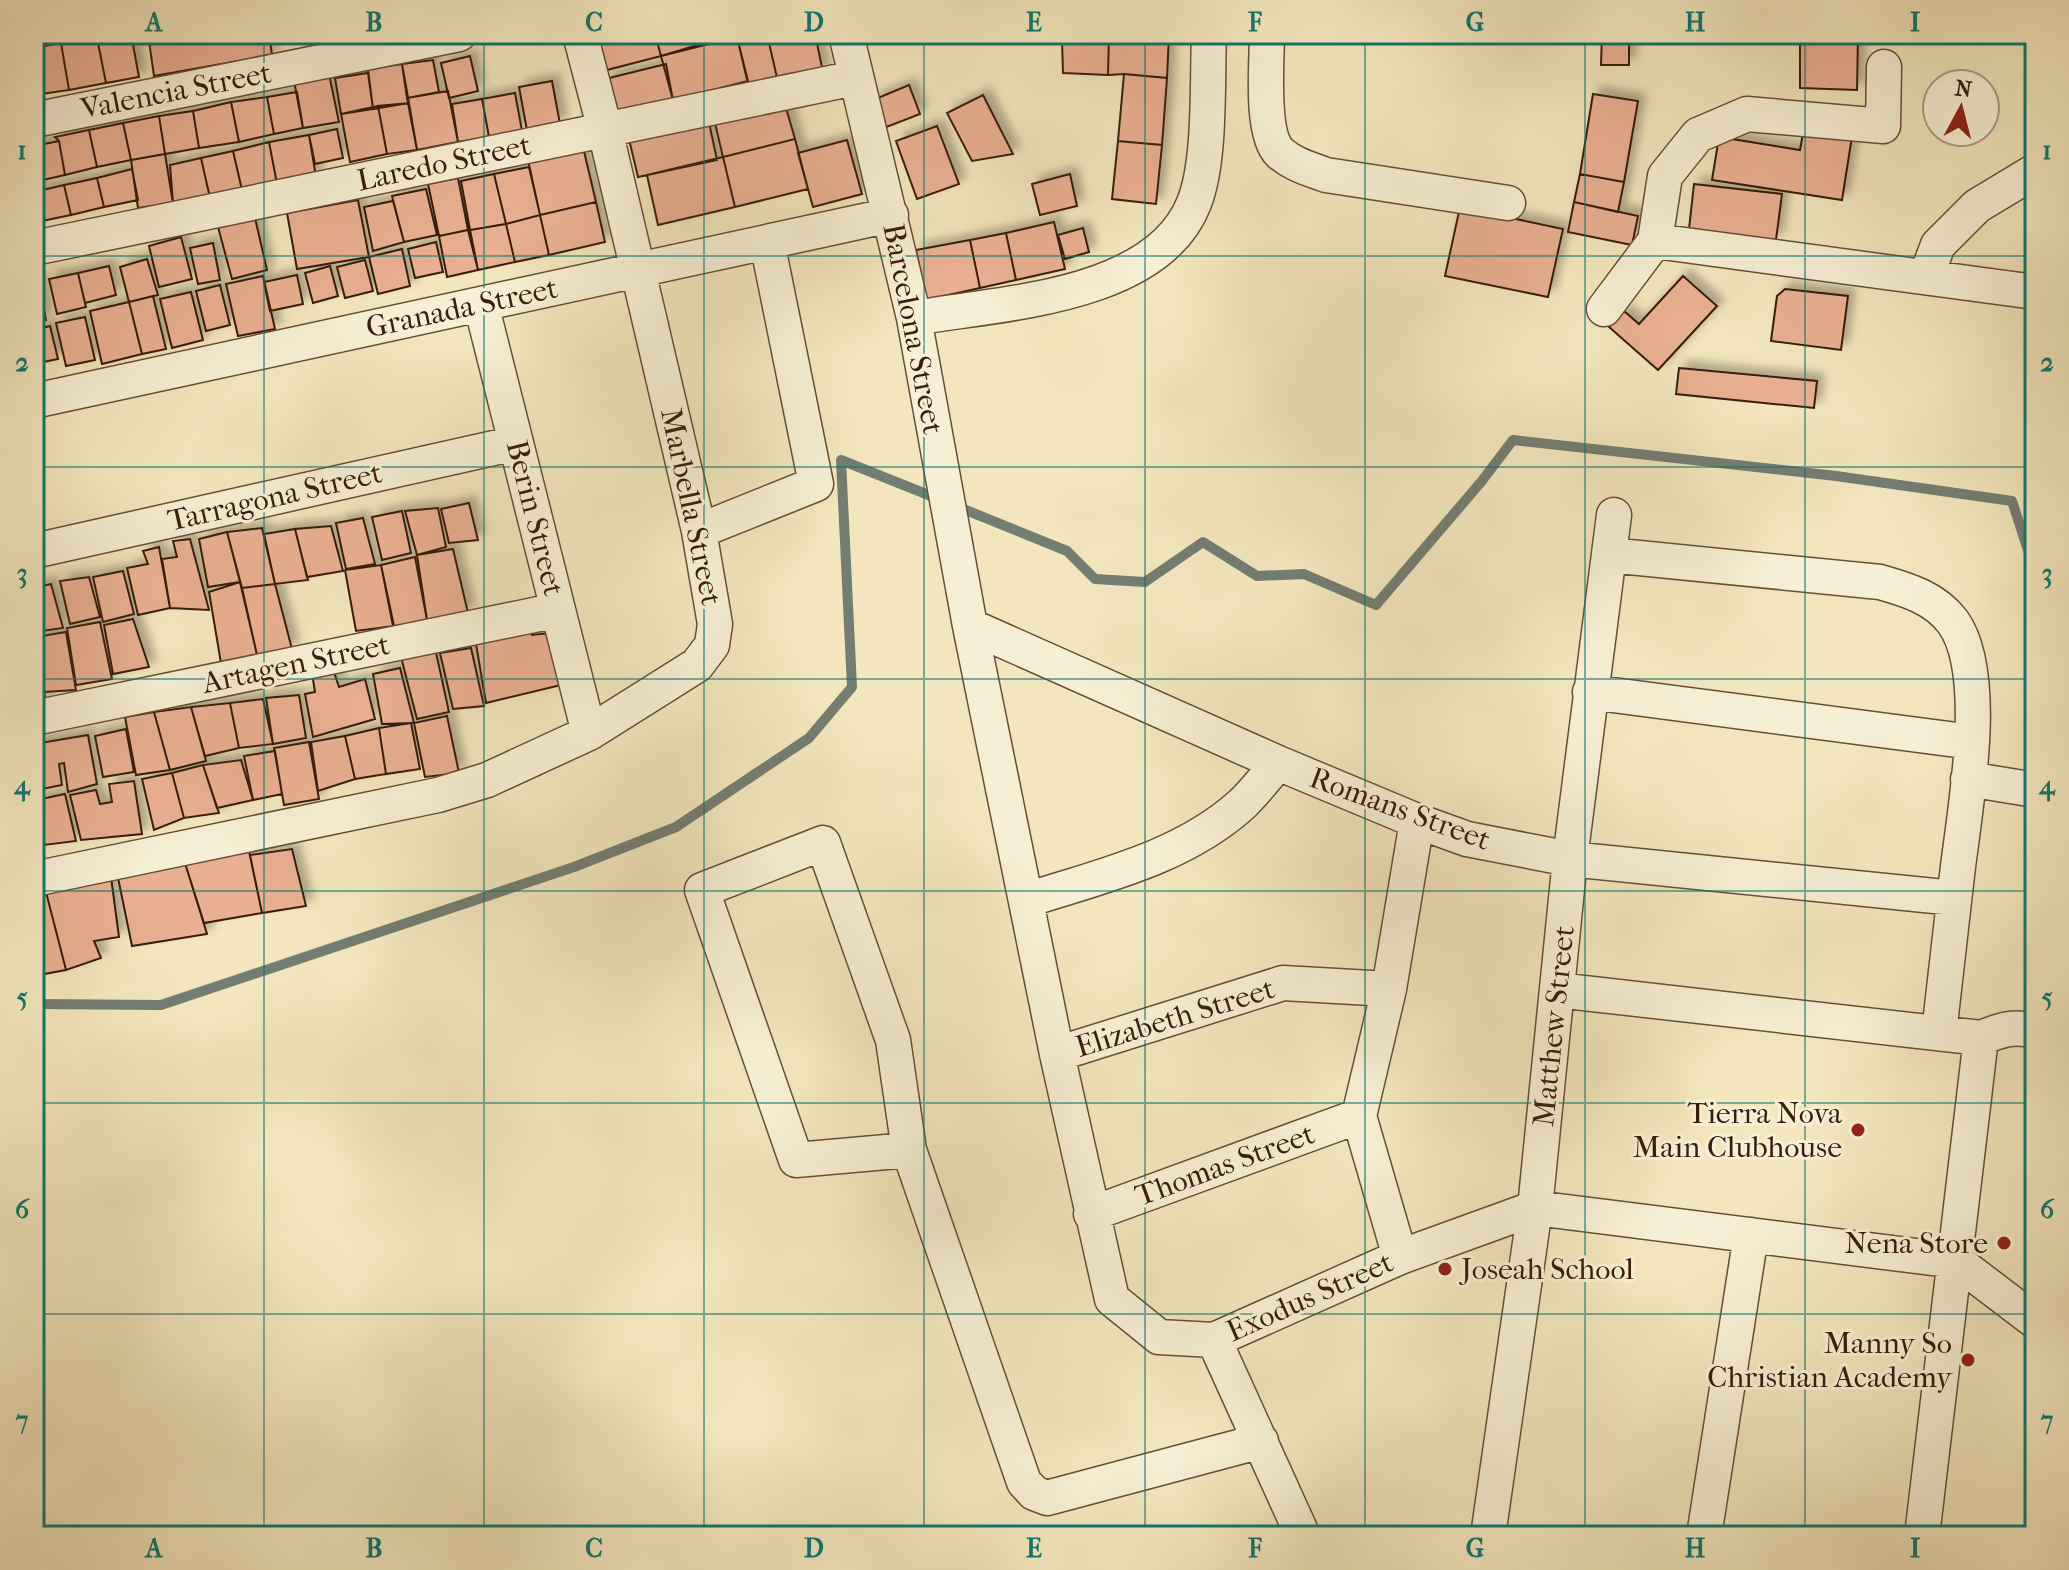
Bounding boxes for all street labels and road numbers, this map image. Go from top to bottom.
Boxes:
street label: Valencia Street [77,55,274,127]
street label: Laredo Street [354,127,534,198]
street label: Barcelona Street [875,221,951,438]
street label: Granada Street [363,271,561,345]
street label: Marbella Street [653,405,729,609]
street label: Berin Street [499,437,571,600]
street label: Tarragona Street [164,455,386,539]
street label: Artagen Street [198,627,393,701]
street label: Romans Street [1305,760,1495,858]
street label: Matthew Street [1526,923,1582,1128]
street label: Elizabeth Street [1071,971,1279,1065]
street label: Thomas Street [1131,1116,1320,1214]
street label: Exodus Street [1221,1245,1399,1349]

